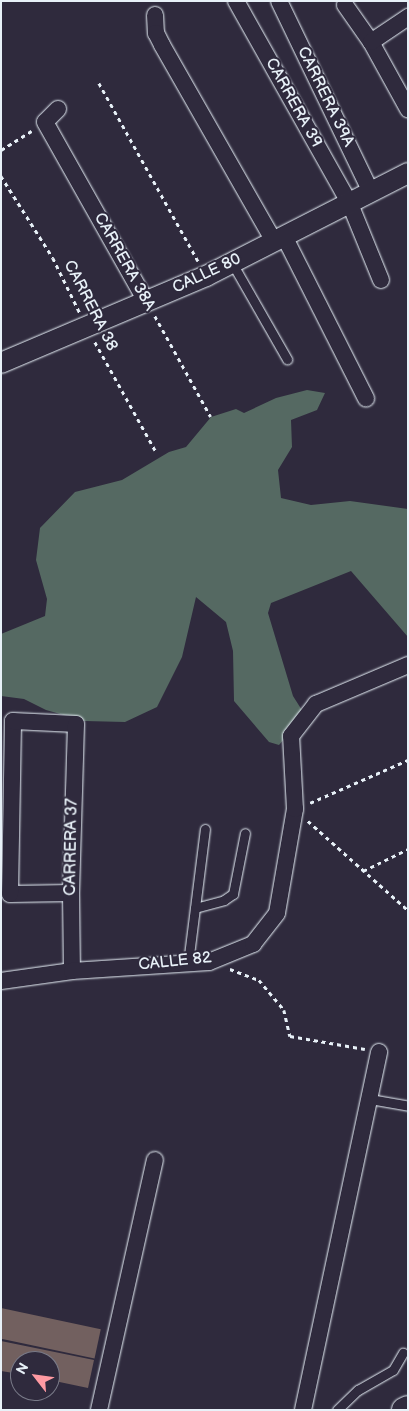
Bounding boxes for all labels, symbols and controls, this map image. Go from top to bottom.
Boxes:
street label: CARRERA 39A [293,44,357,150]
street label: CARRERA 39 [261,55,325,151]
street label: CARRERA 38A [89,210,159,314]
street label: CALLE 80 [170,250,244,298]
street label: CARRERA 38 [59,257,121,355]
street label: CARRERA 37 [62,798,82,896]
street label: CALLE 82 [138,949,212,975]
north arrow [10,1351,60,1401]
text: N [12,1360,32,1378]

